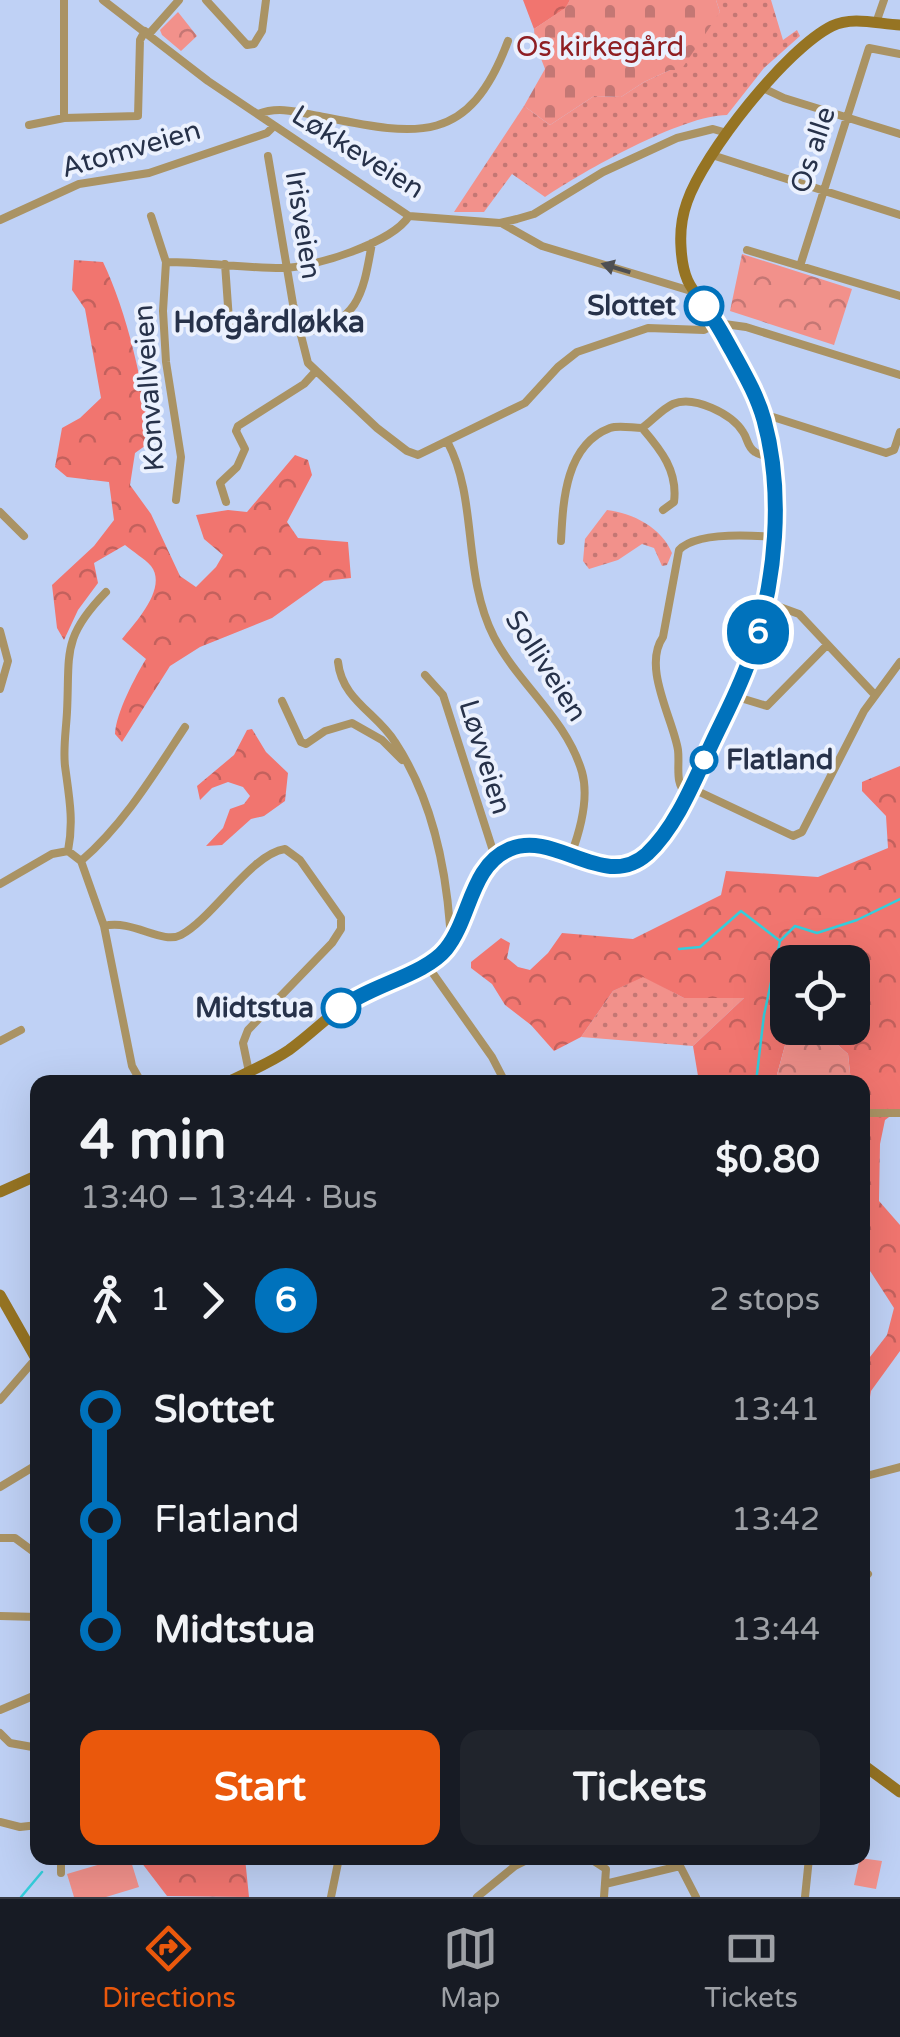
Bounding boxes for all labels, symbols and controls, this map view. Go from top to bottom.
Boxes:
park label: Os kirkegård [516,30,684,64]
street label: Løkkeveien [286,98,430,206]
street label: Os alle [783,103,843,197]
street label: Atomveien [57,113,205,185]
street label: Irisveien [278,168,328,282]
one-way arrow [600,260,631,275]
marker: Slottet [685,287,723,325]
place label: Slottet [587,289,676,323]
street label: Konvallveien [126,303,172,473]
district label: Hofgårdløkka [173,304,365,341]
line badge: 6 [726,600,790,664]
street label: Solliveien [498,604,594,728]
text: 6 [747,611,769,653]
street label: Løvveien [451,696,519,818]
place label: Flatland [726,743,833,777]
marker: Flatland [691,747,717,773]
map controls [770,945,870,1045]
button: locate [770,945,870,1045]
marker: Midtstua [322,989,360,1027]
place label: Midtstua [195,991,314,1025]
text: 4 min [80,1108,227,1174]
text: $0.80 [715,1137,820,1183]
text: 13:40 – 13:44 · Bus [80,1179,378,1217]
icon: walk [80,1273,135,1328]
icon: forward [185,1273,240,1328]
text: 6 [275,1279,297,1321]
text: 1 [150,1281,170,1319]
text: 2 stops [709,1281,820,1319]
text: Slottet [154,1387,274,1433]
text: 13:41 [731,1391,820,1429]
text: Flatland [154,1497,300,1543]
text: 13:42 [731,1501,820,1539]
text: Midtstua [154,1607,315,1653]
text: 13:44 [731,1611,820,1649]
button: Start [80,1730,440,1845]
button: Tickets [460,1730,820,1845]
tab: Directions [102,1921,236,2015]
tab: Map [440,1921,500,2015]
tab: Tickets [704,1921,798,2015]

